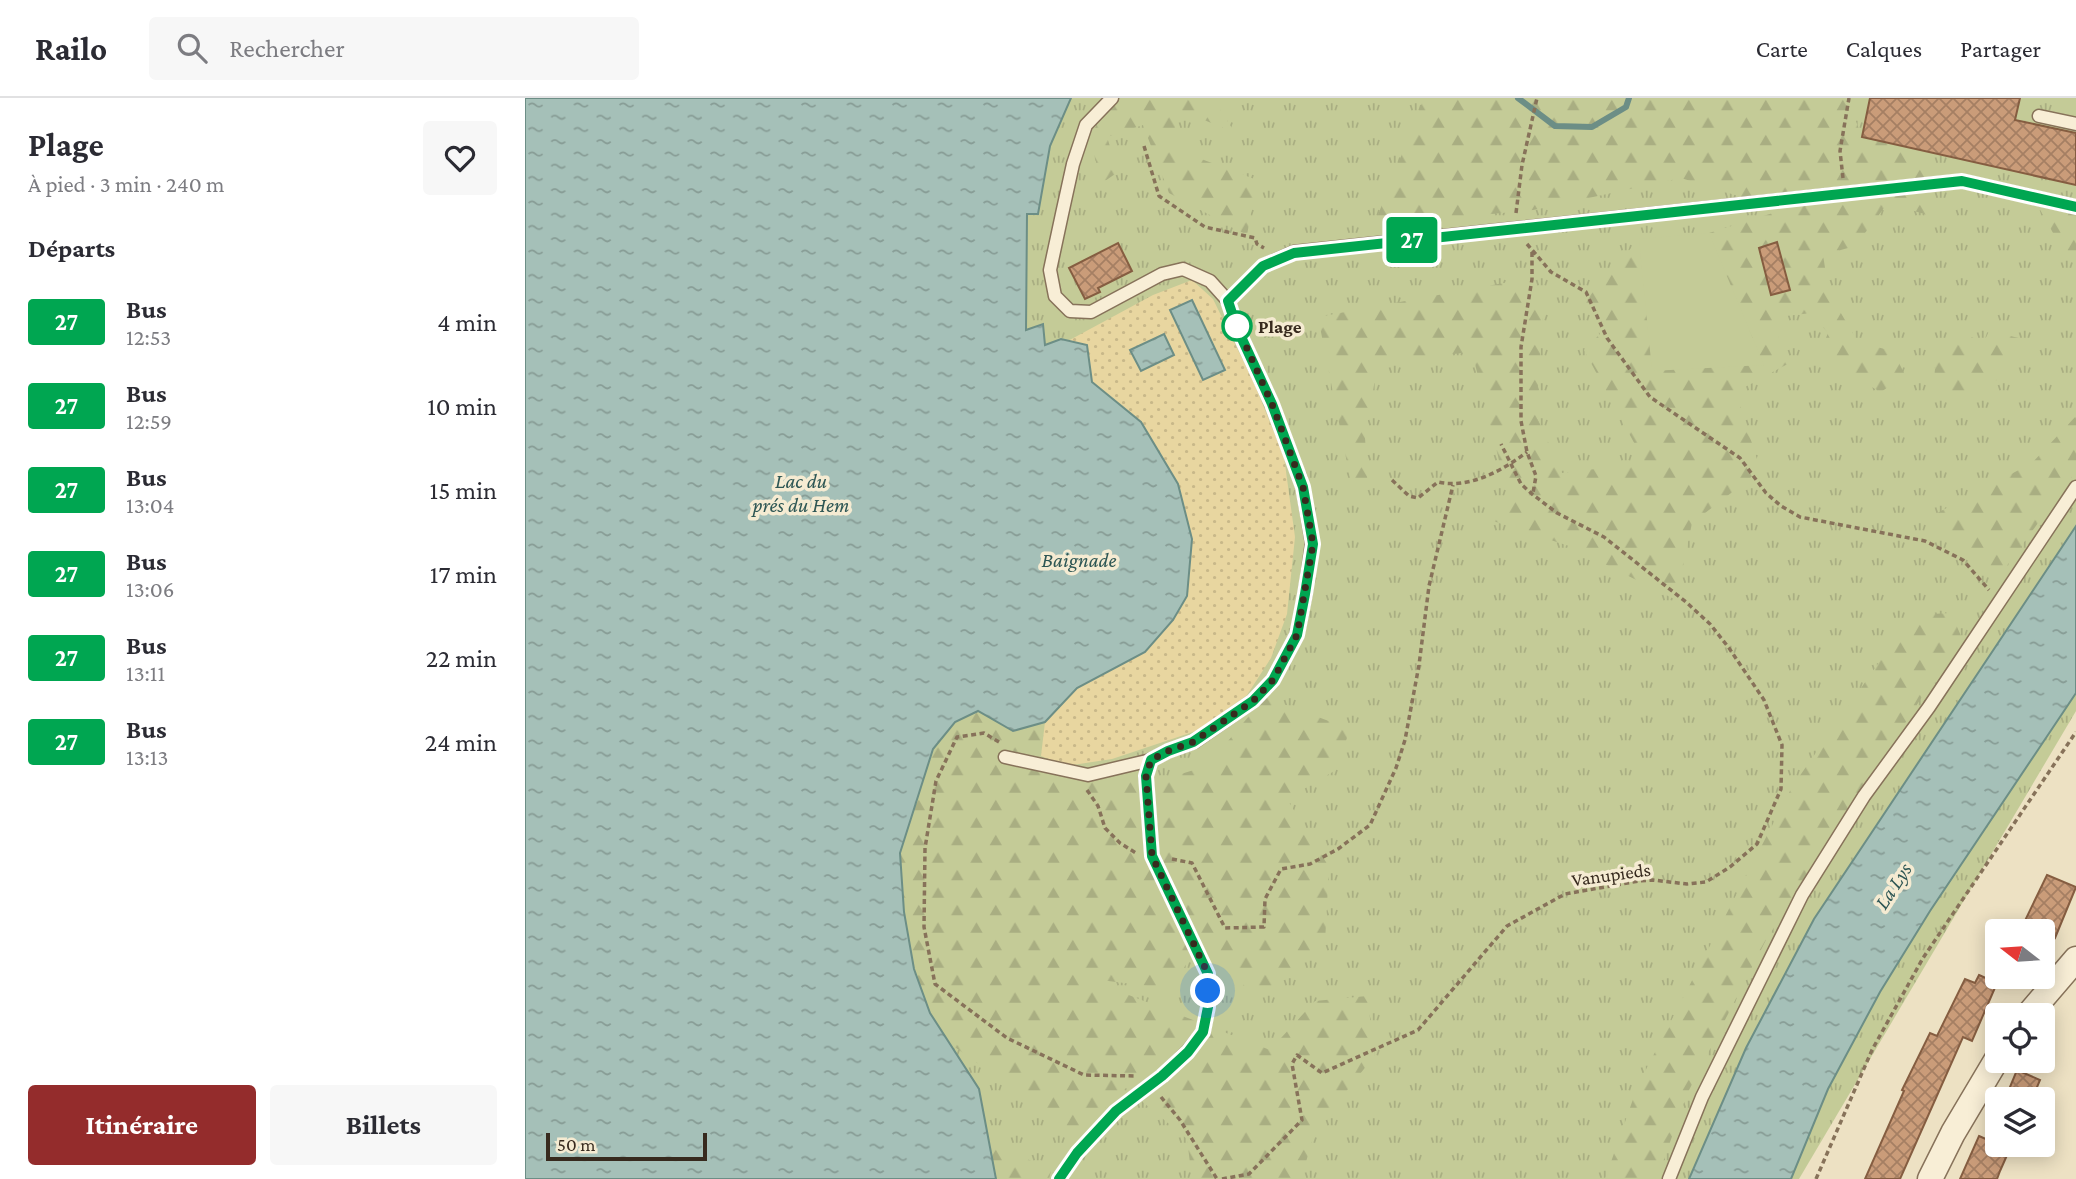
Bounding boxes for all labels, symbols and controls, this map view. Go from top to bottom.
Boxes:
search box [149,17,639,80]
icon: search [173,29,211,67]
text: Railo [35,30,107,67]
text: Rechercher [229,34,345,63]
text: Carte [1756,35,1808,62]
text: Calques [1846,35,1922,62]
text: Partager [1960,35,2041,62]
button: heart [423,121,497,195]
text: Plage [28,126,104,163]
text: À pied · 3 min · 240 m [28,171,225,197]
line badge: 27 [1381,217,1443,263]
text: 27 [1400,226,1424,253]
text: Départs [28,234,115,263]
text: Bus [126,295,167,324]
text: 27 [55,308,78,335]
text: 4 min [437,308,497,337]
marker: Plage [1222,311,1252,341]
place label: Plage [1258,316,1302,337]
text: 12:53 [126,324,171,350]
text: Bus [126,379,167,408]
text: 27 [55,392,78,419]
text: 10 min [427,392,497,421]
text: 12:59 [126,408,172,434]
text: Bus [126,463,167,492]
water label: Lac du prés du Hem [751,469,849,517]
text: 27 [55,476,78,503]
text: 15 min [430,476,497,505]
text: 13:04 [126,492,175,518]
text: Bus [126,547,167,576]
water label: Baignade [1042,548,1116,572]
text: 27 [55,560,78,587]
text: 17 min [430,560,497,589]
text: 13:06 [126,576,175,602]
text: Bus [126,631,167,660]
text: 27 [55,644,78,671]
text: 22 min [426,644,497,673]
text: 13:11 [126,660,165,686]
text: Bus [126,715,167,744]
text: 27 [55,728,78,755]
text: 24 min [425,728,497,757]
text: 13:13 [126,744,168,770]
water label: La Lys [1869,858,1917,913]
street label: Vanupieds [1570,859,1652,890]
north arrow [1985,919,2055,989]
map controls [1985,919,2055,1157]
your location [1190,973,1225,1008]
button: locate [1985,1003,2055,1073]
button: Itinéraire [28,1085,256,1165]
button: Billets [270,1085,497,1165]
button: layers [1985,1087,2055,1157]
scale bar [546,1130,707,1162]
text: 50 m [557,1134,596,1155]

